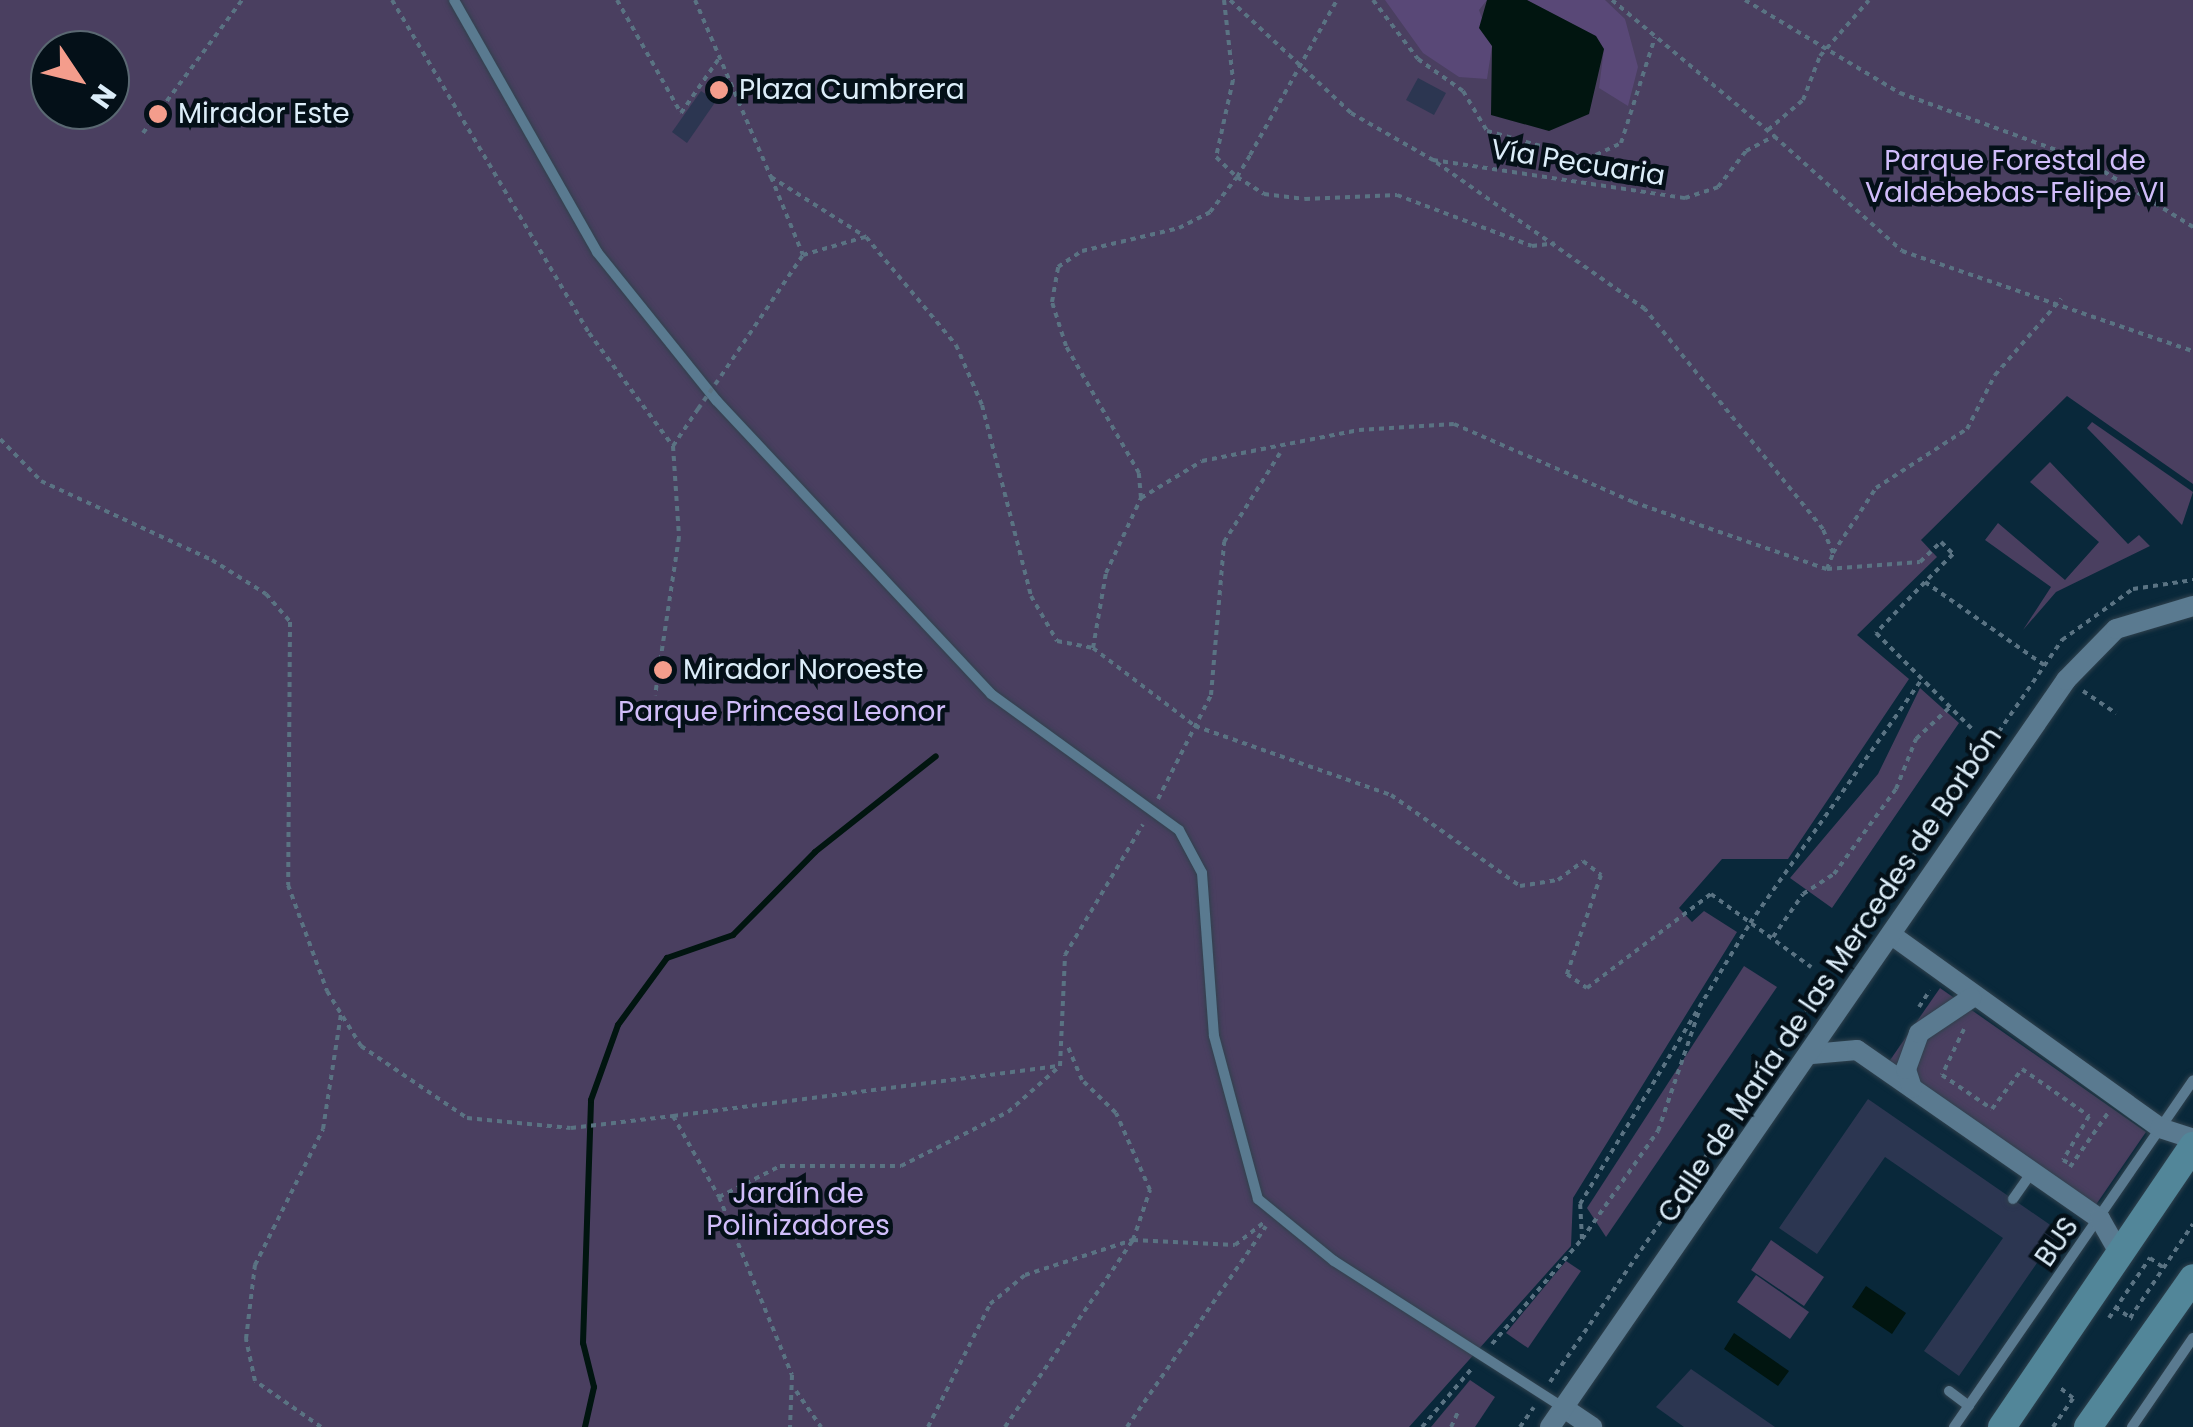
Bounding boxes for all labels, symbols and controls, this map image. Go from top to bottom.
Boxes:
north arrow [30,30,130,130]
place label: Plaza Cumbrera [739,73,965,107]
text: N [81,77,125,116]
marker: Plaza Cumbrera [708,79,730,101]
place label: Mirador Este [178,97,350,131]
marker: Mirador Este [147,103,169,125]
street label: Vía Pecuaria [1489,133,1667,193]
park label: Parque Forestal de Valdebebas-Felipe VI [1865,144,2165,210]
place label: Mirador Noroeste [683,653,924,687]
marker: Mirador Noroeste [652,659,674,681]
park label: Parque Princesa Leonor [618,695,946,729]
street label: Calle de María de las Mercedes de Borbón [1651,721,2009,1229]
park label: Jardín de Polinizadores [706,1177,890,1243]
street label: BUS [2028,1211,2086,1273]

